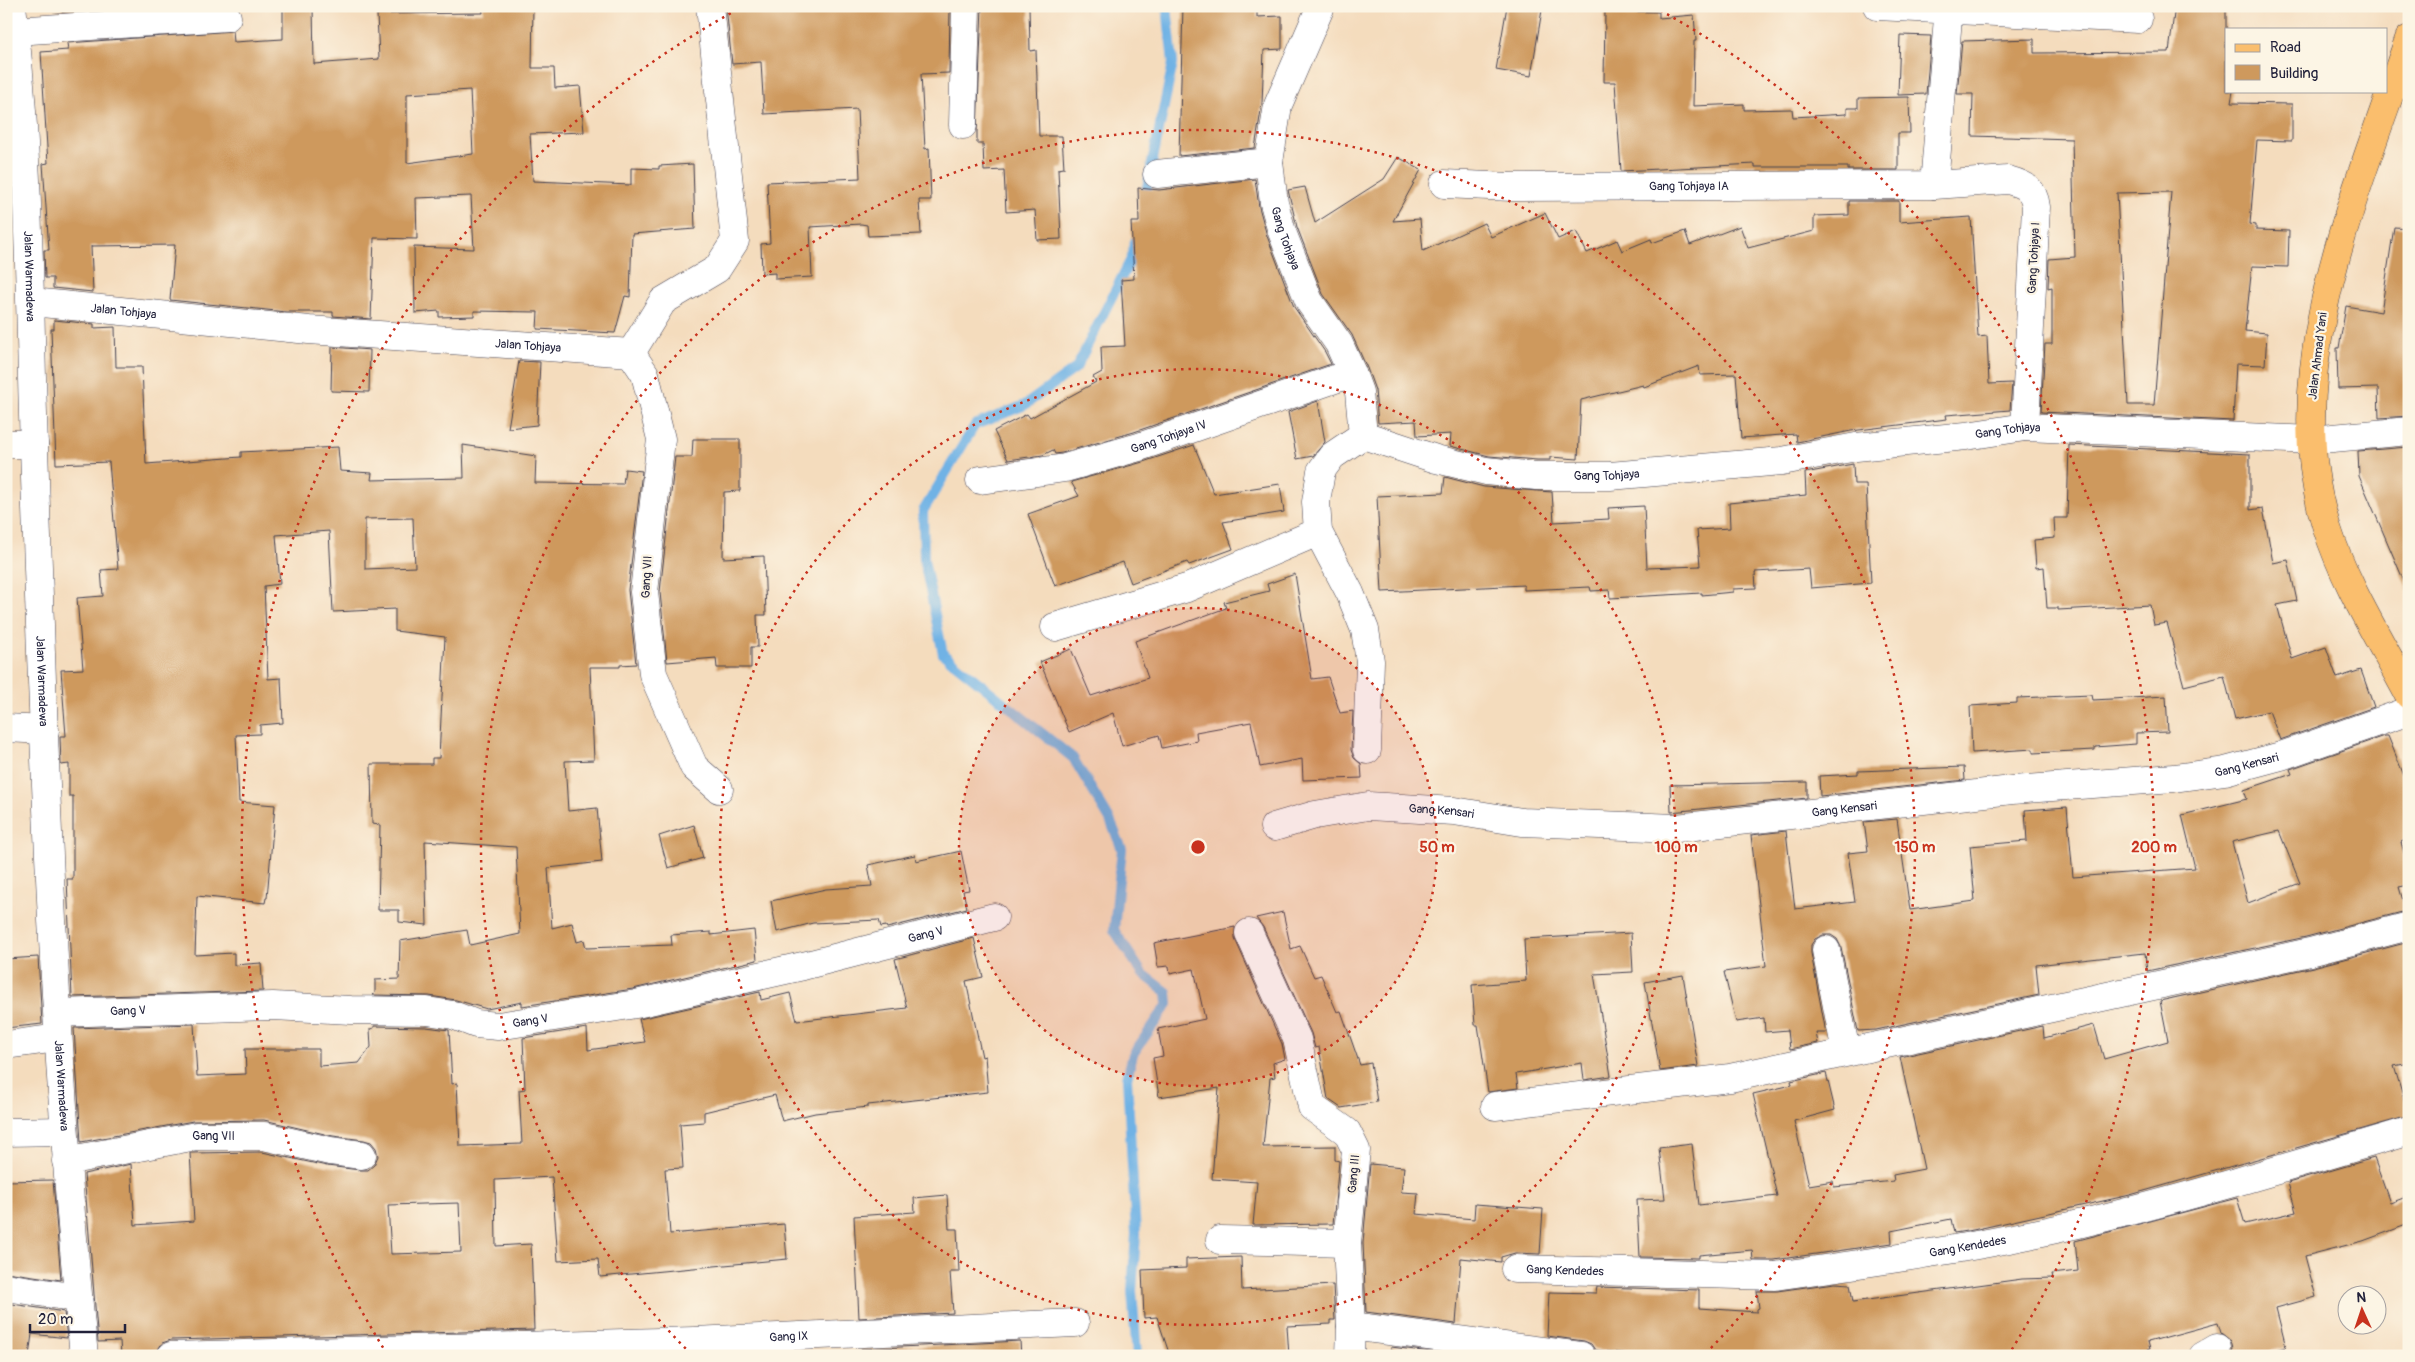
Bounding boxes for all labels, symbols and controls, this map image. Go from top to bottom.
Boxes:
legend [2225,28,2388,92]
text: Road [2270,38,2301,57]
text: Building [2270,64,2318,83]
street label: Gang Tohjaya IA [1649,178,1729,194]
street label: Gang Tohjaya [1268,205,1304,272]
street label: Gang Tohjaya I [2025,222,2043,294]
street label: Jalan Warmadewa [21,231,38,322]
street label: Jalan Tohjaya [90,300,158,322]
street label: Jalan Ahmad Yani [2305,312,2331,400]
street label: Jalan Tohjaya [495,336,562,356]
street label: Gang Tohjaya IV [1129,417,1208,456]
street label: Gang Tohjaya [1974,419,2041,442]
street label: Gang Tohjaya [1574,466,1641,484]
street label: Gang VII [638,555,656,599]
street label: Jalan Warmadewa [33,635,51,727]
street label: Gang Kensari [2214,750,2280,780]
street label: Gang Kensari [1811,798,1878,820]
street label: Gang Kensari [1408,801,1475,822]
centre of rings [1189,838,1207,856]
text: 50 m [1420,838,1454,857]
text: 100 m [1655,838,1697,857]
text: 150 m [1895,838,1935,857]
text: 200 m [2131,838,2177,857]
street label: Gang V [906,923,945,946]
street label: Gang V [110,1003,146,1019]
street label: Gang V [511,1011,549,1031]
street label: Jalan Warmadewa [51,1040,72,1132]
street label: Gang VII [192,1129,235,1144]
street label: Gang III [1345,1154,1363,1194]
street label: Gang Kendedes [1928,1232,2008,1261]
street label: Gang Kendedes [1526,1262,1605,1279]
north arrow [2338,1284,2388,1334]
text: N [2356,1289,2367,1306]
scale bar [30,1302,125,1334]
text: 20 m [38,1310,73,1329]
street label: Gang IX [769,1328,809,1345]

